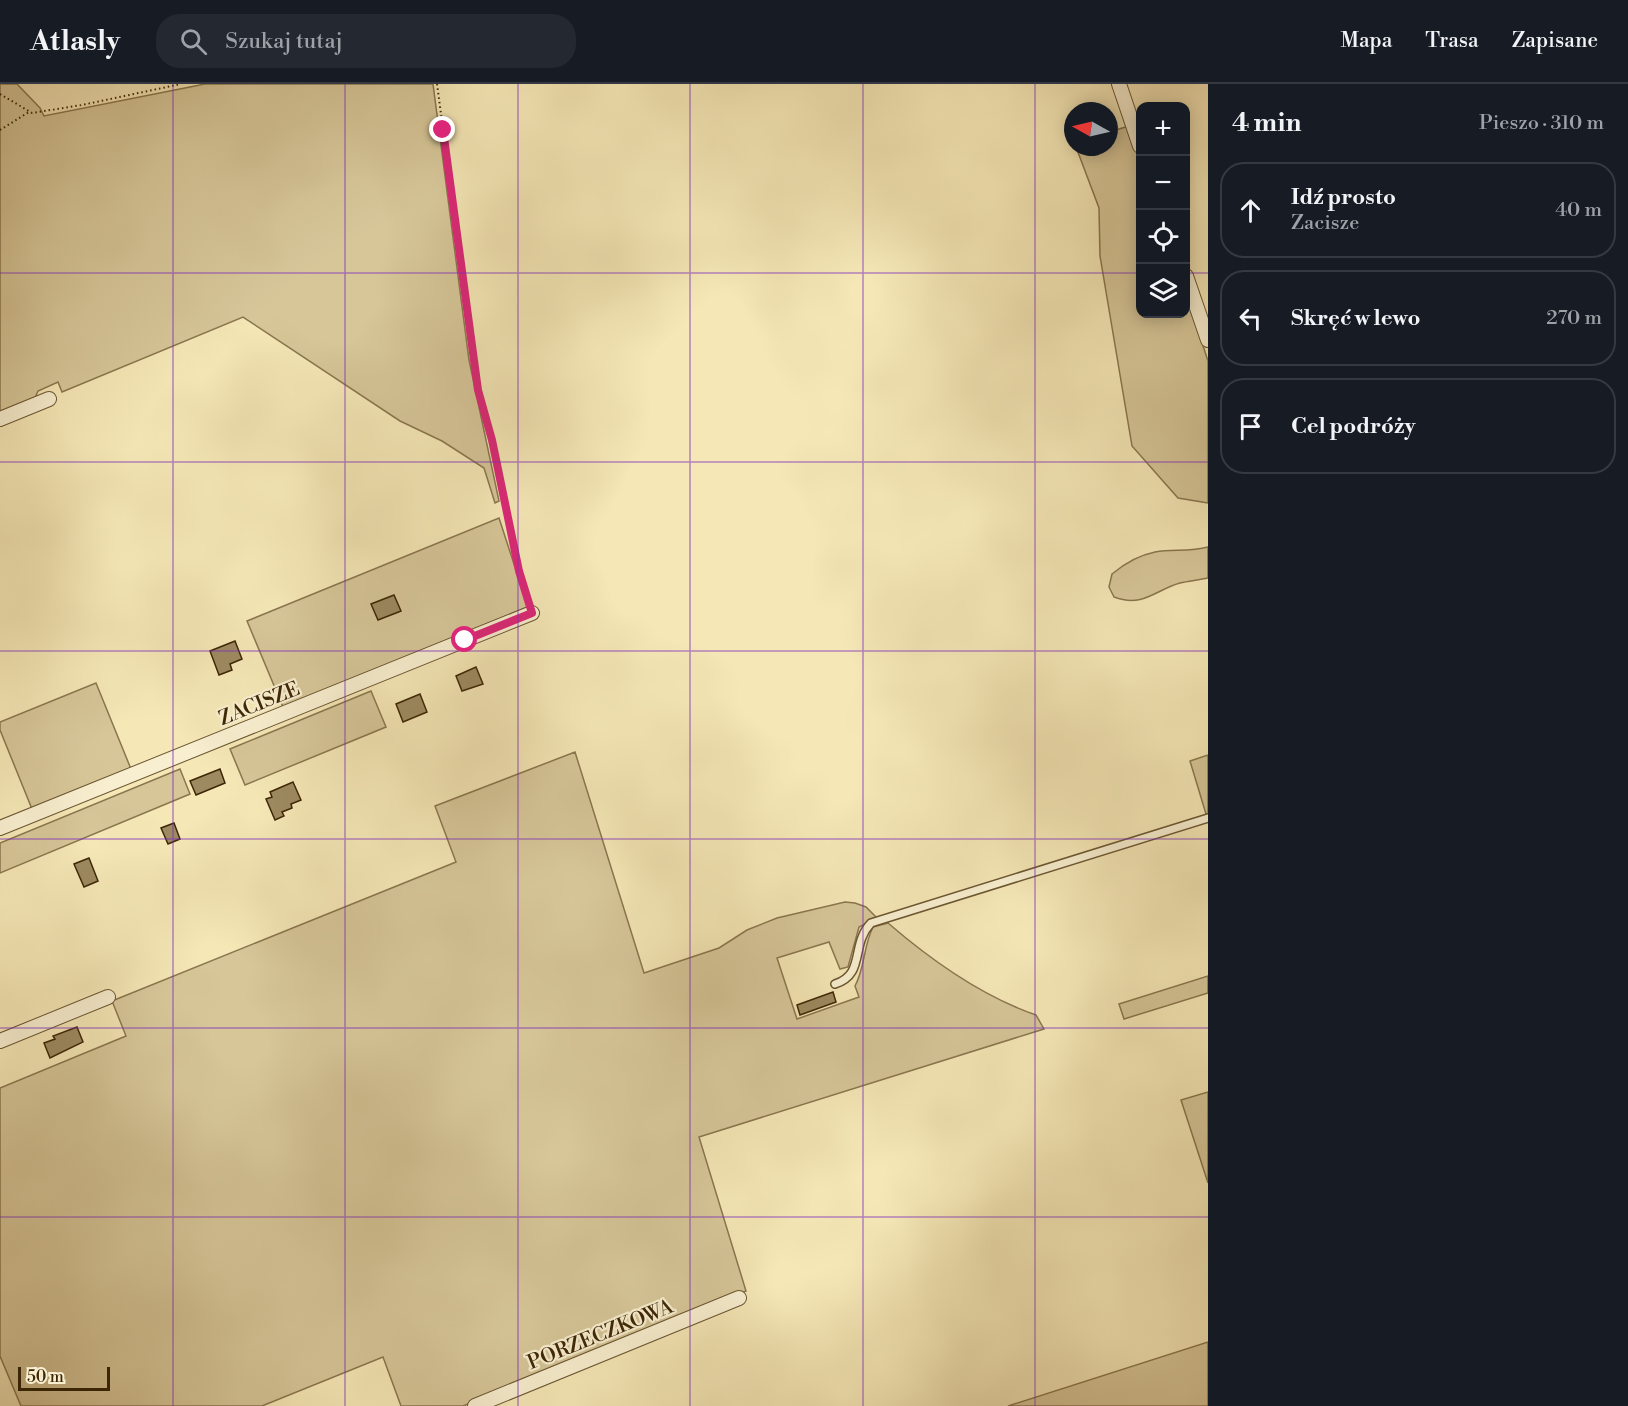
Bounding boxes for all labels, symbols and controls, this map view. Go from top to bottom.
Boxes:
search box [156,14,576,68]
text: Atlasly [30,24,120,59]
icon: search [177,25,210,58]
text: Szukaj tutaj [225,28,343,55]
text: Mapa [1340,28,1392,54]
text: Trasa [1425,28,1479,54]
text: Zapisane [1512,28,1598,54]
north arrow [1064,102,1118,156]
map controls [1136,102,1190,318]
button: + [1136,102,1190,156]
text: 4 min [1232,107,1302,139]
text: Pieszo · 310 m [1479,111,1604,136]
route end [429,116,455,142]
button: − [1136,156,1190,210]
text: Idź prosto [1291,184,1396,211]
icon: ahead [1234,194,1267,227]
text: 40 m [1555,198,1602,223]
button: locate [1136,210,1190,264]
text: Zacisze [1291,211,1359,236]
button: layers [1136,264,1190,318]
icon: left [1234,302,1267,335]
text: Skręć w lewo [1291,305,1420,332]
text: 270 m [1546,306,1602,331]
icon: arrive [1234,410,1267,443]
text: Cel podróży [1291,413,1415,440]
route start [451,626,477,652]
street label: ZACISZE [215,677,304,732]
street label: PORZECZKOWA [524,1294,678,1376]
scale bar [18,1364,110,1392]
text: 50 m [27,1367,64,1387]

